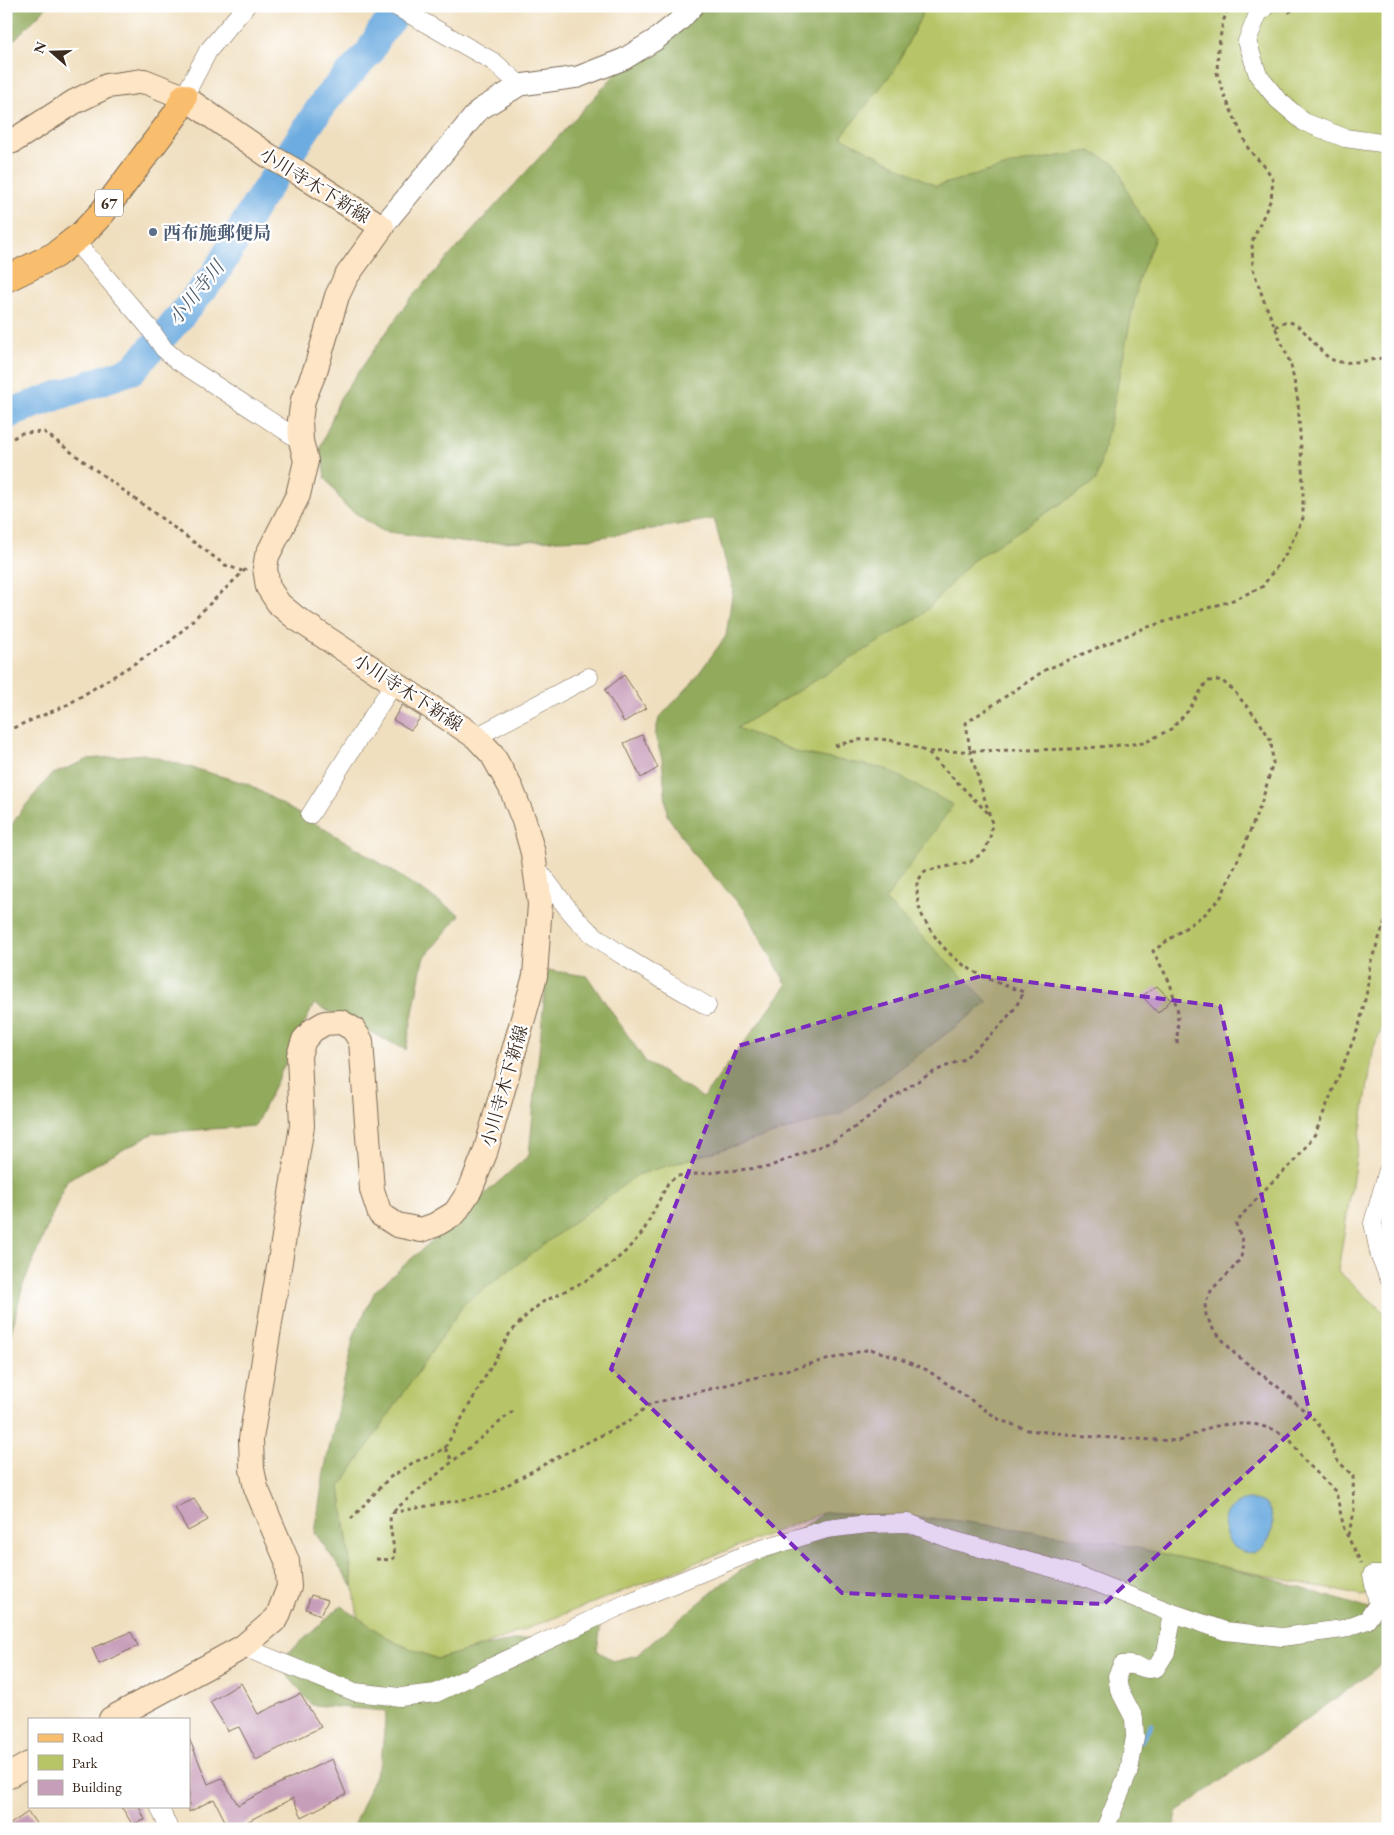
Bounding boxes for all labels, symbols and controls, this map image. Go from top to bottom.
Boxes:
north arrow [28,28,78,78]
text: N [29,39,50,56]
street label: 小川寺木下新線 [255,142,375,228]
road number: 67 [95,190,123,217]
place label: 西布施郵便局 [163,221,271,244]
marker: 西布施郵便局 [147,226,159,238]
water label: 小川寺川 [162,254,231,330]
street label: 小川寺木下新線 [349,648,467,736]
street label: 小川寺木下新線 [476,1022,532,1150]
legend [28,1718,190,1808]
text: Road [72,1727,104,1746]
text: Park [72,1753,99,1772]
text: Building [72,1777,122,1796]

